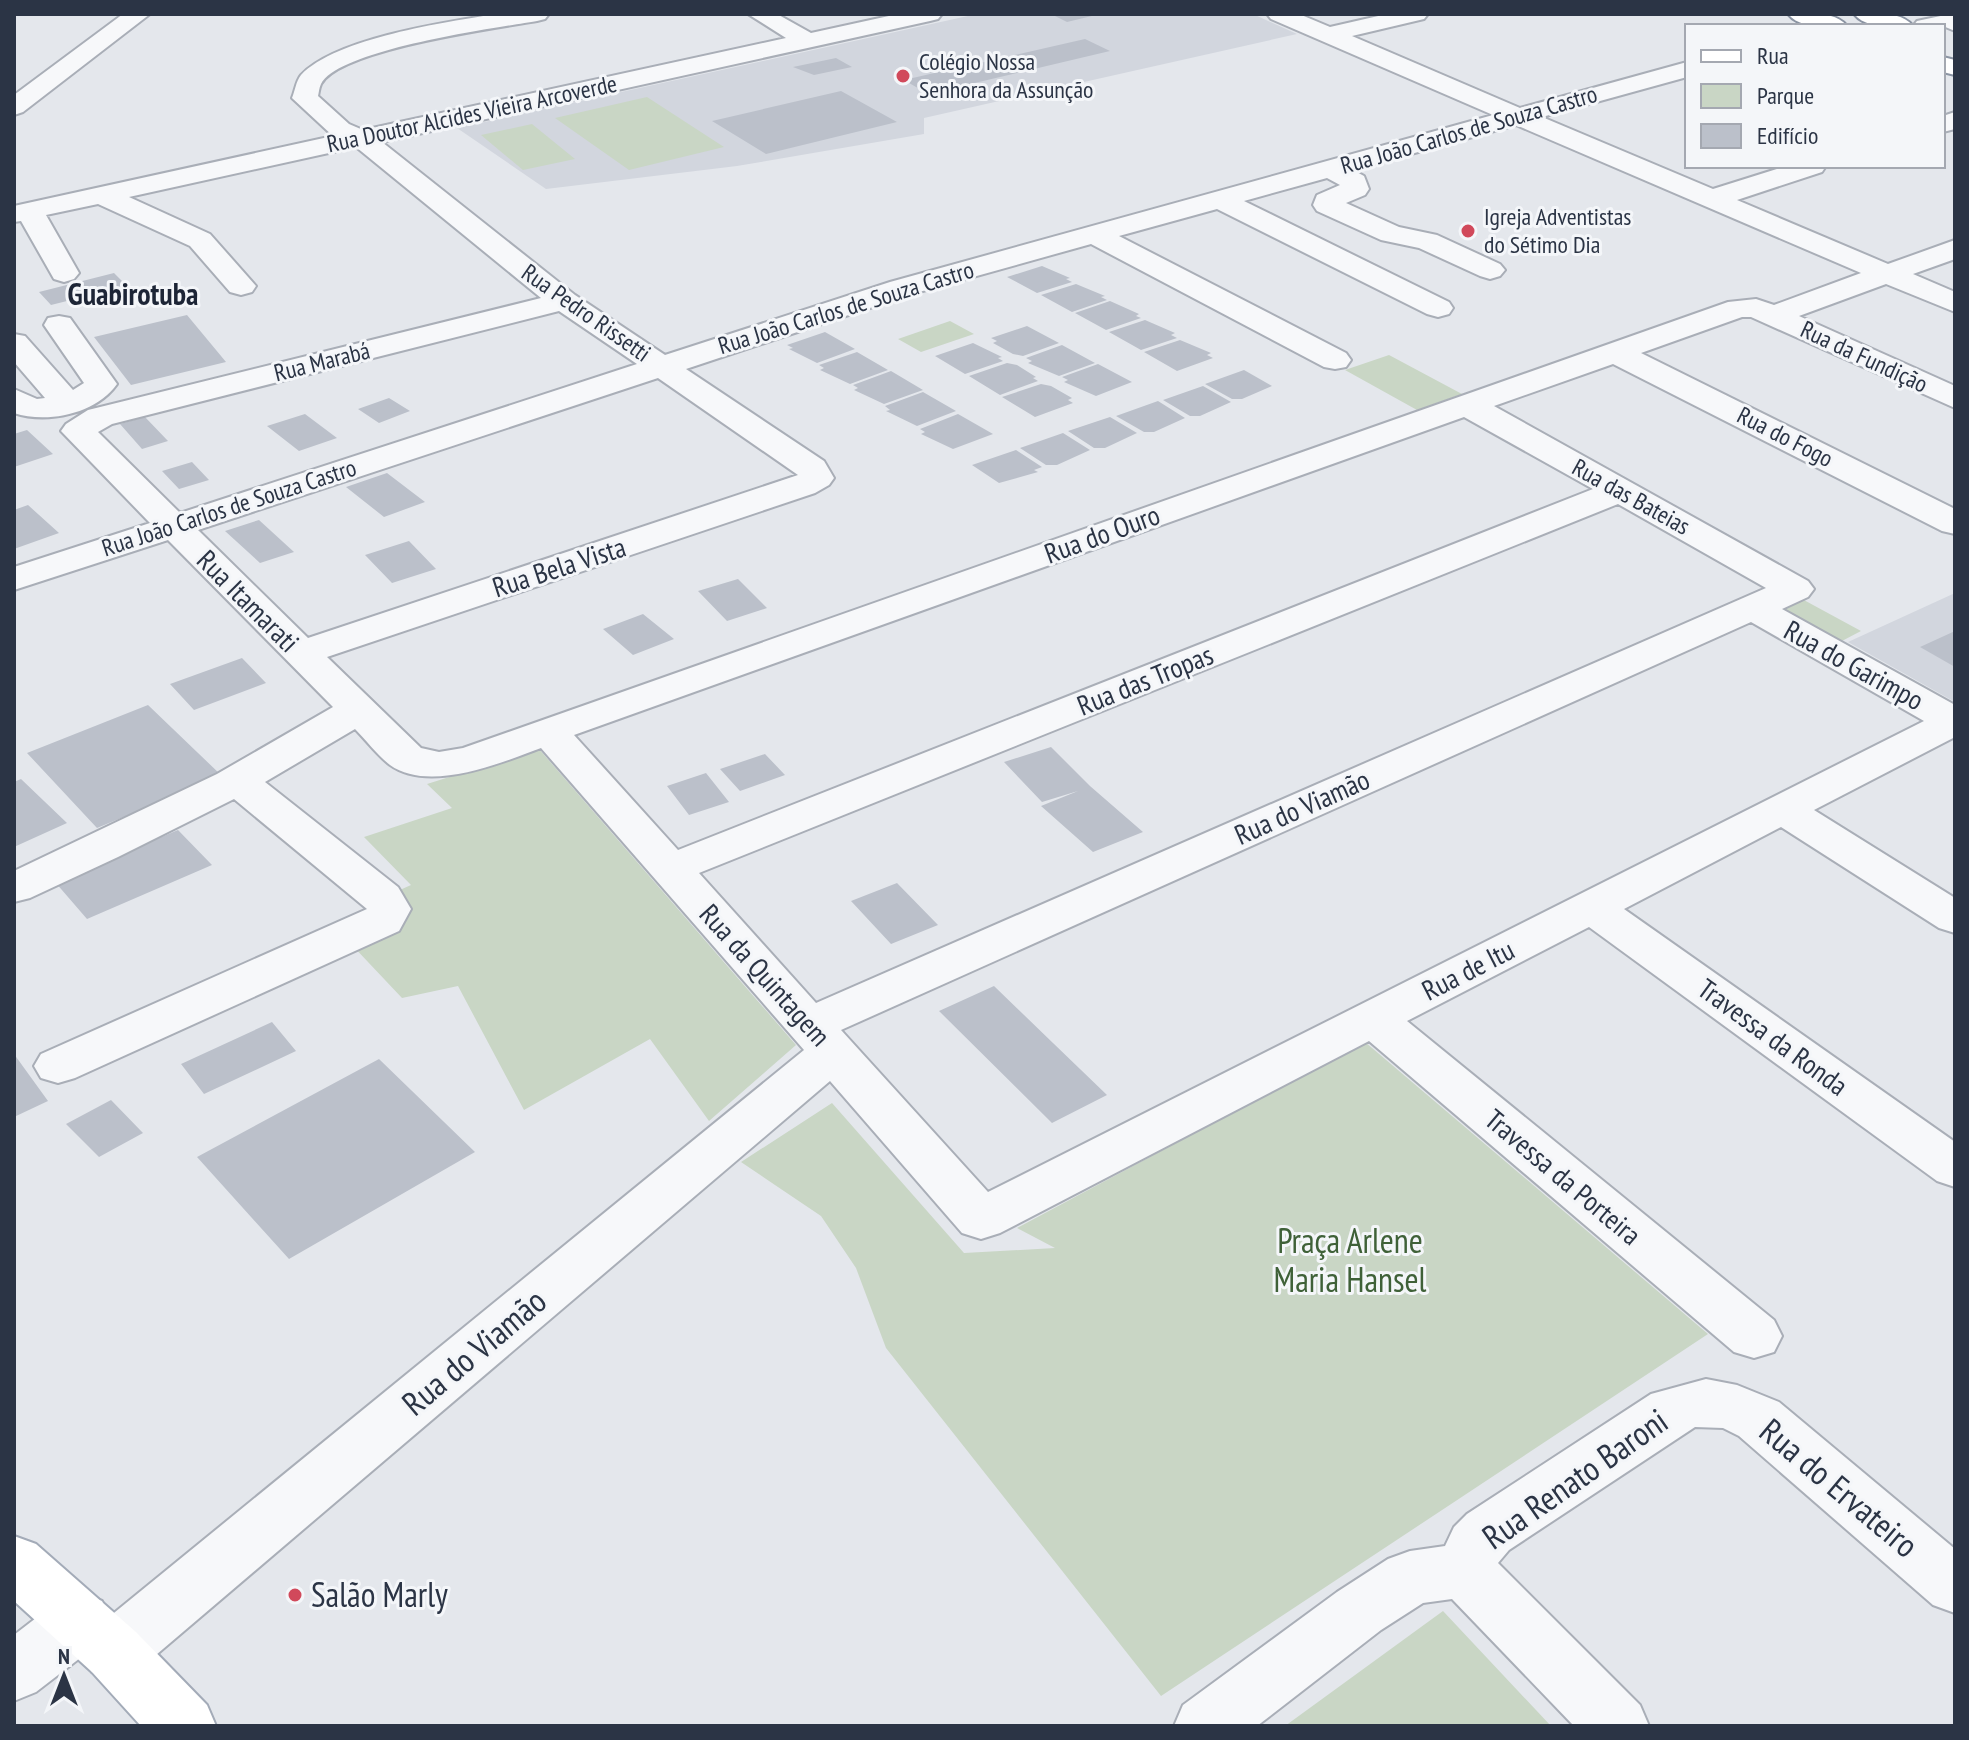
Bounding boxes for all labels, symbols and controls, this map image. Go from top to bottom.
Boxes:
legend [1685,24,1945,168]
text: Rua [1757,40,1789,71]
place label: Colégio Nossa Senhora da Assunção [919,46,1093,105]
marker: Colégio Nossa Senhora da Assunção [894,67,912,85]
street label: Rua Doutor Alcides Vieira Arcoverde [324,68,620,159]
street label: Rua João Carlos de Souza Castro [1337,78,1601,181]
text: Parque [1757,80,1814,111]
text: Edifício [1757,120,1818,151]
place label: Igreja Adventistas do Sétimo Dia [1484,201,1631,260]
marker: Igreja Adventistas do Sétimo Dia [1459,222,1477,240]
street label: Rua João Carlos de Souza Castro [714,254,977,361]
street label: Rua Pedro Rissetti [516,257,657,368]
district label: Guabirotuba [68,274,198,313]
street label: Rua da Fundição [1796,314,1933,399]
street label: Rua Marabá [271,335,373,388]
street label: Rua do Fogo [1732,399,1838,474]
street label: Rua João Carlos de Souza Castro [98,452,360,563]
street label: Rua das Bateias [1567,452,1696,542]
street label: Rua do Ouro [1039,496,1165,571]
street label: Rua Bela Vista [488,528,630,605]
street label: Rua Itamarati [189,542,307,660]
street label: Rua do Garimpo [1778,611,1931,718]
street label: Rua das Tropas [1071,636,1218,724]
street label: Rua do Viamão [1229,760,1375,853]
street label: Rua da Quintagem [692,896,839,1053]
street label: Rua de Itu [1415,931,1520,1008]
street label: Travessa da Ronda [1691,970,1856,1104]
street label: Travessa da Porteira [1478,1100,1649,1253]
park label: Praça Arlene Maria Hansel [1274,1218,1427,1301]
street label: Rua do Viamão [392,1278,554,1424]
street label: Rua Renato Baroni [1473,1398,1676,1558]
street label: Rua do Ervateiro [1751,1408,1928,1566]
place label: Salão Marly [311,1572,448,1616]
marker: Salão Marly [286,1586,304,1604]
north arrow [24,1636,104,1716]
text: N [58,1642,70,1670]

